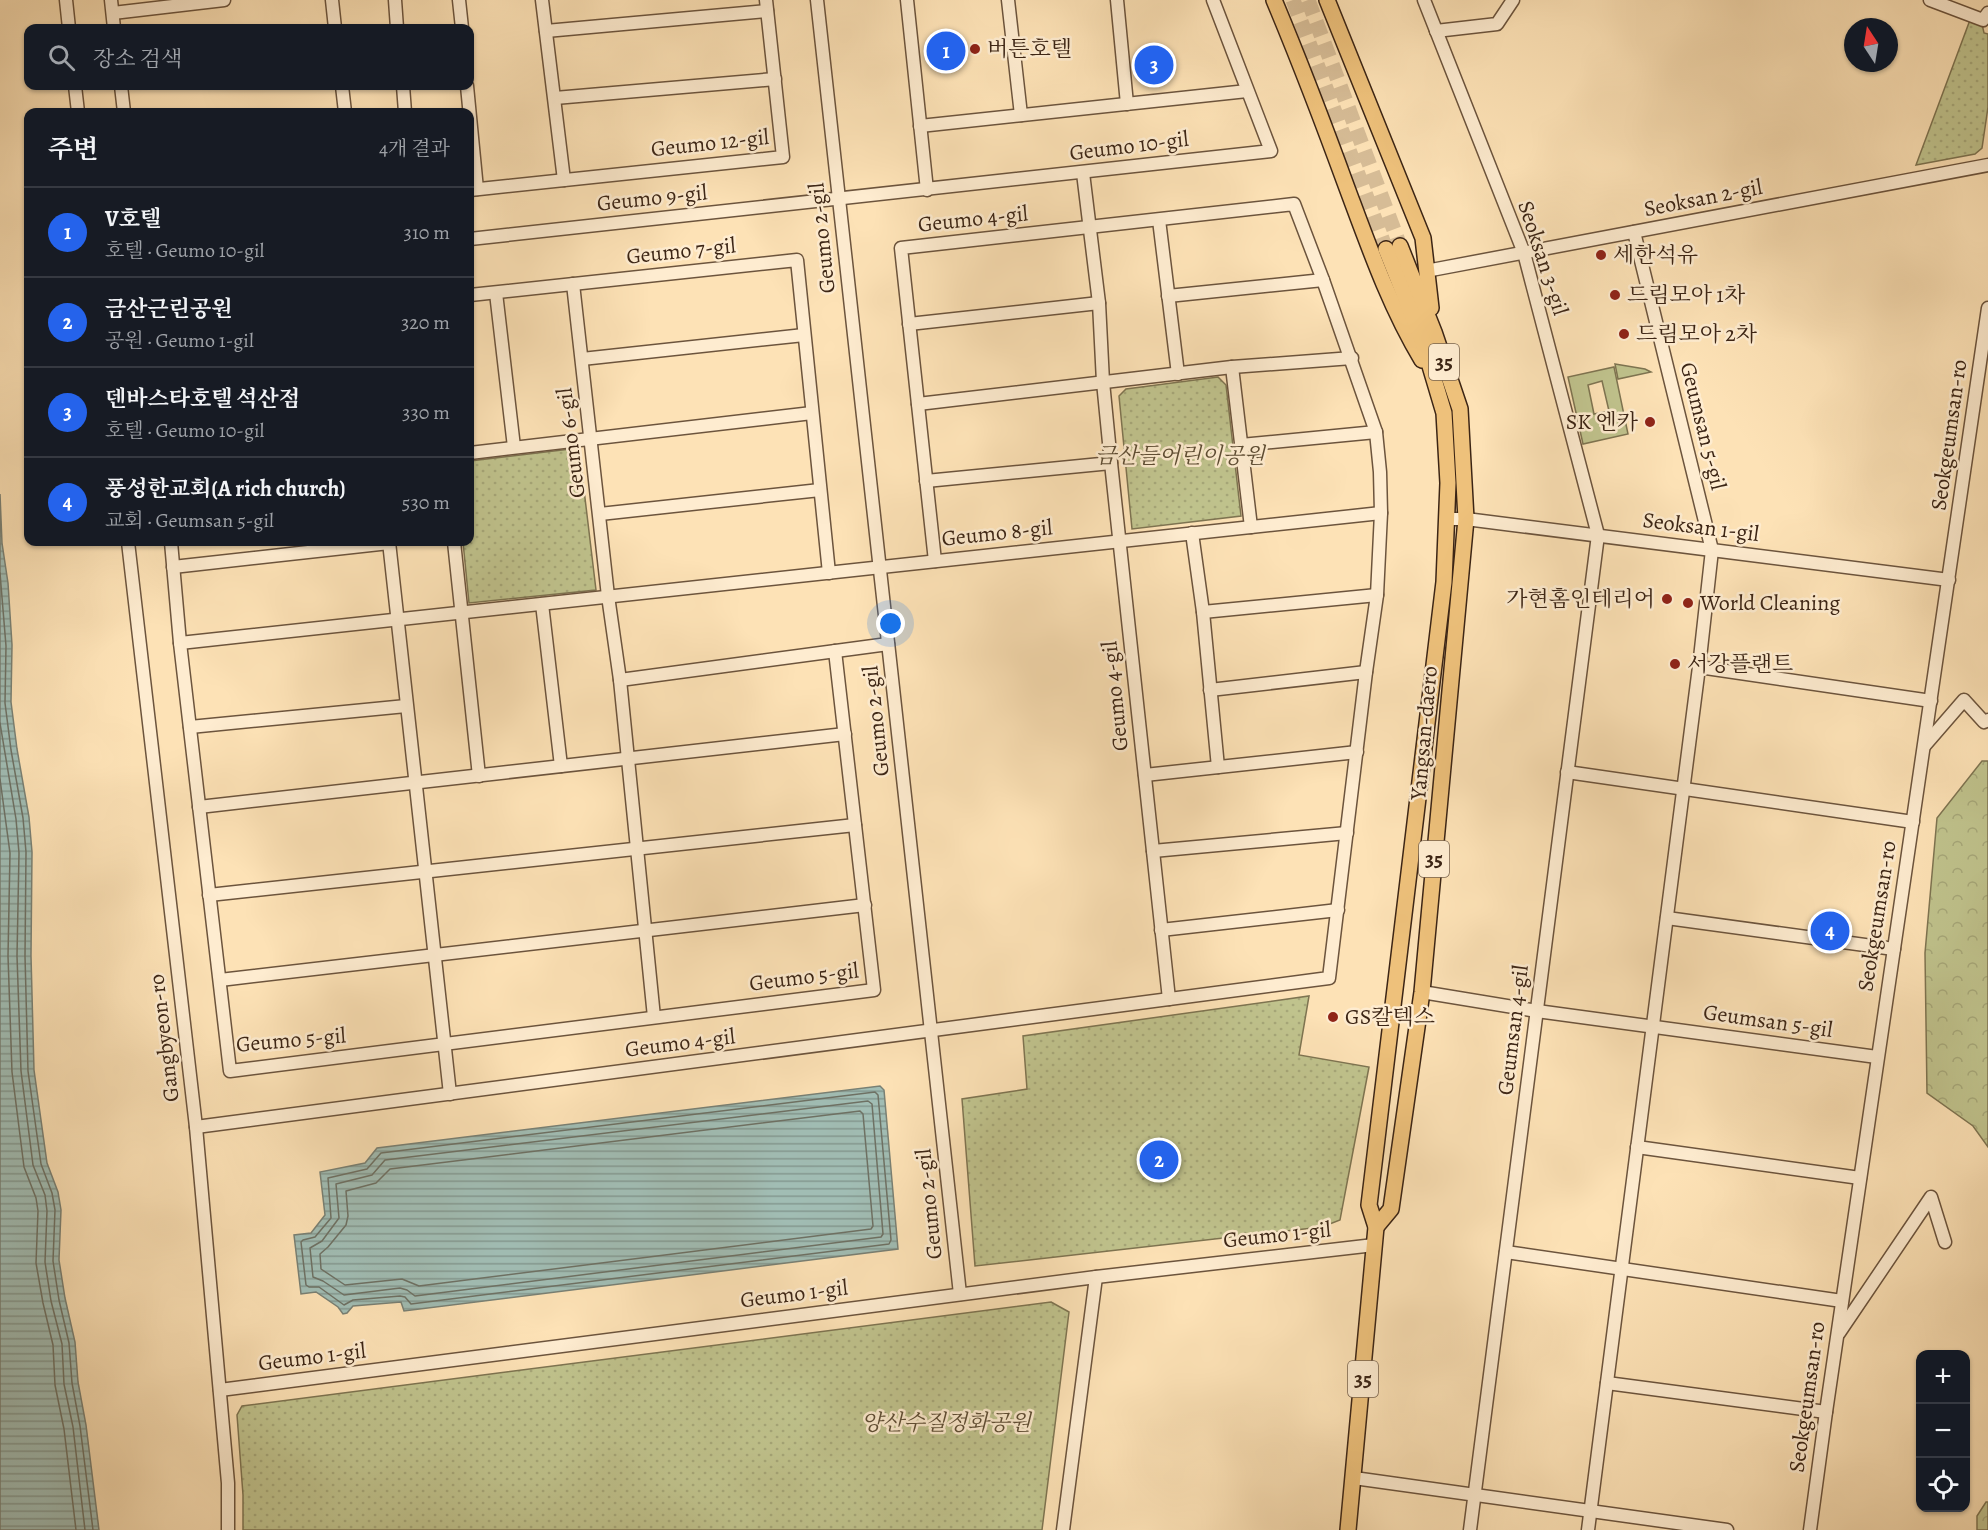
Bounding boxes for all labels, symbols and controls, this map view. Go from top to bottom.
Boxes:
north arrow [1844,18,1898,72]
search box [24,24,474,90]
pin: 1 [926,28,966,74]
place label: 버튼호텔 [987,34,1072,64]
icon: search [45,41,78,74]
marker: 버튼호텔 [968,42,982,56]
pin: 3 [1134,42,1174,88]
text: 장소 검색 [93,44,182,74]
street label: Geumo 12-gil [649,122,771,164]
street label: Geumo 10-gil [1068,124,1190,168]
text: 주변 [48,132,98,167]
text: 4개 결과 [379,135,450,162]
street label: Seoksan 2-gil [1641,172,1765,224]
street label: Geumo 9-gil [595,177,709,219]
street label: Geumo 2-gil [801,181,843,295]
street label: Seoksan 3-gil [1510,197,1576,319]
street label: Geumo 4-gil [916,198,1030,240]
text: V호텔 [105,204,161,234]
text: 1 [64,219,71,246]
text: 310 m [404,219,450,246]
street label: Geumo 7-gil [625,230,737,272]
text: 호텔 · Geumo 10-gil [105,237,264,264]
place label: 세한석유 [1613,240,1698,270]
marker: 세한석유 [1594,248,1608,262]
place label: 드림모아 1차 [1627,280,1746,310]
marker: 드림모아 1차 [1608,288,1622,302]
text: 금산근린공원 [105,294,233,324]
text: 2 [63,309,72,336]
text: 320 m [401,309,450,336]
place label: 드림모아 2차 [1636,319,1758,349]
text: 공원 · Geumo 1-gil [105,327,254,354]
marker: 드림모아 2차 [1617,327,1631,341]
road number: 35 [1429,344,1459,380]
street label: Seokgeumsan-ro [1924,357,1974,512]
street label: Geumsan 5-gil [1673,359,1733,493]
text: 덴바스타호텔 석산점 [105,384,300,414]
street label: Geumo 6-gil [549,386,593,500]
text: 3 [63,399,72,426]
text: 330 m [402,399,450,426]
place label: SK 엔카 [1566,407,1639,437]
marker: SK 엔카 [1643,415,1657,429]
text: 호텔 · Geumo 10-gil [105,417,264,444]
park label: 금산들어린이공원 [1095,441,1267,471]
text: 풍성한교회(A rich church) [105,474,346,504]
text: 4 [63,489,72,516]
text: 530 m [402,489,450,516]
street label: Seoksan 1-gil [1641,505,1761,549]
text: 교회 · Geumsan 5-gil [105,507,274,534]
street label: Geumo 8-gil [940,512,1054,554]
place label: 가현홈인테리어 [1506,584,1655,614]
place label: World Cleaning [1699,588,1840,618]
marker: 가현홈인테리어 [1660,592,1674,606]
marker: World Cleaning [1681,596,1695,610]
your location [876,609,905,638]
street label: Geumo 4-gil [1094,639,1136,753]
place label: 서강플랜트 [1687,649,1793,679]
marker: 서강플랜트 [1668,657,1682,671]
street label: Geumo 2-gil [855,664,897,778]
street label: Yangsan-daero [1403,665,1445,802]
street label: Seokgeumsan-ro [1850,838,1904,994]
road number: 35 [1419,841,1449,877]
pin: 4 [1810,908,1850,954]
street label: Geumo 5-gil [748,955,860,999]
street label: Geumsan 4-gil [1490,963,1536,1097]
street label: Gangbyeon-ro [141,972,187,1104]
street label: Geumsan 5-gil [1701,997,1835,1045]
place label: GS칼텍스 [1345,1002,1435,1032]
marker: GS칼텍스 [1326,1010,1340,1024]
street label: Geumo 5-gil [235,1020,347,1060]
street label: Geumo 4-gil [623,1021,737,1065]
pin: 2 [1140,1138,1178,1182]
street label: Geumo 2-gil [908,1147,950,1261]
street label: Geumo 1-gil [1222,1214,1332,1256]
street label: Geumo 1-gil [739,1273,849,1315]
street label: Seokgeumsan-ro [1782,1319,1832,1474]
street label: Geumo 1-gil [257,1336,367,1378]
map controls [1916,1350,1970,1512]
button: + [1916,1350,1970,1404]
road number: 35 [1348,1361,1378,1397]
button: − [1916,1404,1970,1458]
park label: 양산수질정화공원 [861,1408,1033,1438]
button: locate [1916,1458,1970,1512]

